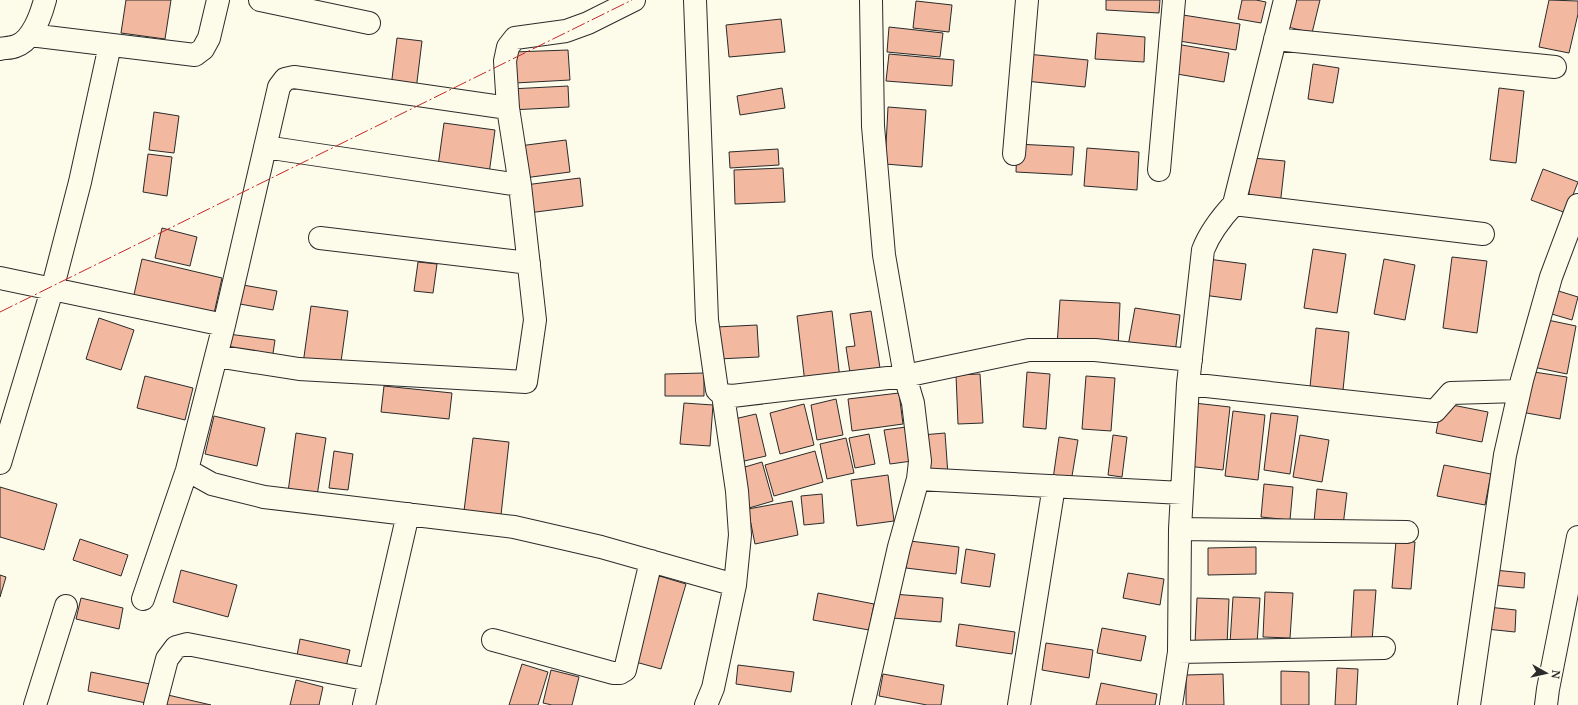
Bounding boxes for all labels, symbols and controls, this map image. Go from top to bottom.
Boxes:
north arrow [1526,653,1566,693]
text: N [1548,669,1564,680]

